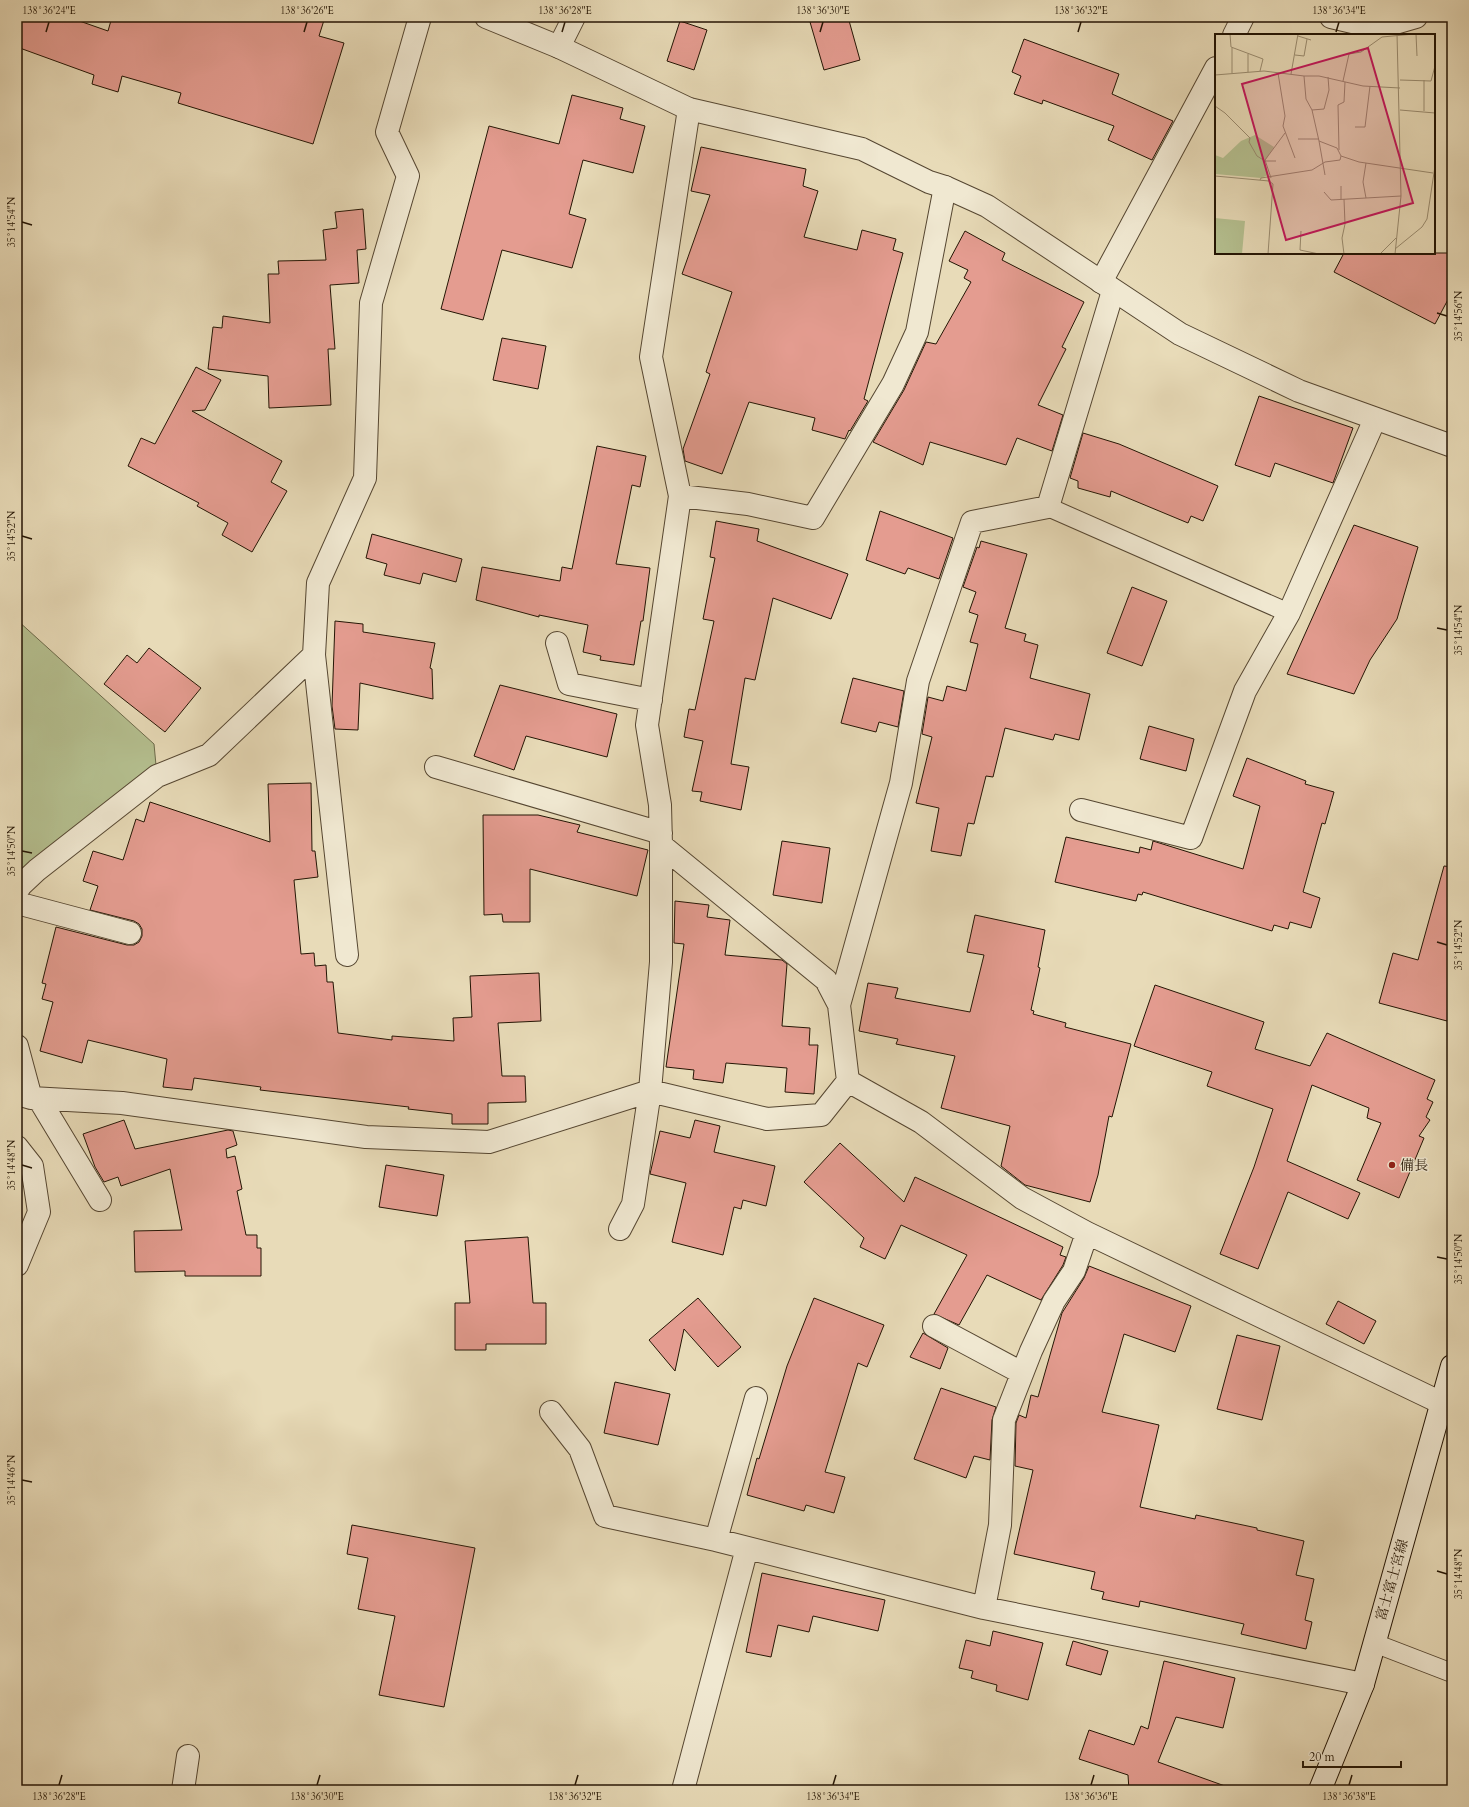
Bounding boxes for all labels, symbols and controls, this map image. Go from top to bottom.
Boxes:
text: 138°36'24"E [22,4,76,18]
text: 138°36'26"E [280,4,334,18]
text: 138°36'28"E [538,4,592,18]
text: 138°36'30"E [796,4,850,18]
text: 138°36'32"E [1054,4,1108,18]
text: 138°36'34"E [1312,4,1366,18]
inset map [1215,34,1435,254]
text: 35°14'54"N [5,196,19,247]
text: 35°14'56"N [1452,290,1466,341]
text: 35°14'52"N [5,510,19,561]
text: 35°14'54"N [1452,604,1466,655]
text: 35°14'50"N [5,825,19,876]
text: 35°14'52"N [1452,919,1466,970]
text: 35°14'48"N [5,1139,19,1190]
place label: 備長 [1400,1156,1428,1175]
marker: 備長 [1387,1160,1397,1170]
text: 35°14'50"N [1452,1233,1466,1284]
text: 35°14'46"N [5,1454,19,1505]
street label: 富士富士宮線 [1371,1537,1413,1623]
text: 35°14'48"N [1452,1548,1466,1599]
scale bar [1303,1743,1401,1769]
text: 20 m [1309,1749,1336,1765]
text: 138°36'28"E [32,1790,86,1804]
text: 138°36'30"E [290,1790,344,1804]
text: 138°36'32"E [548,1790,602,1804]
text: 138°36'34"E [806,1790,860,1804]
text: 138°36'36"E [1064,1790,1118,1804]
text: 138°36'38"E [1322,1790,1376,1804]

